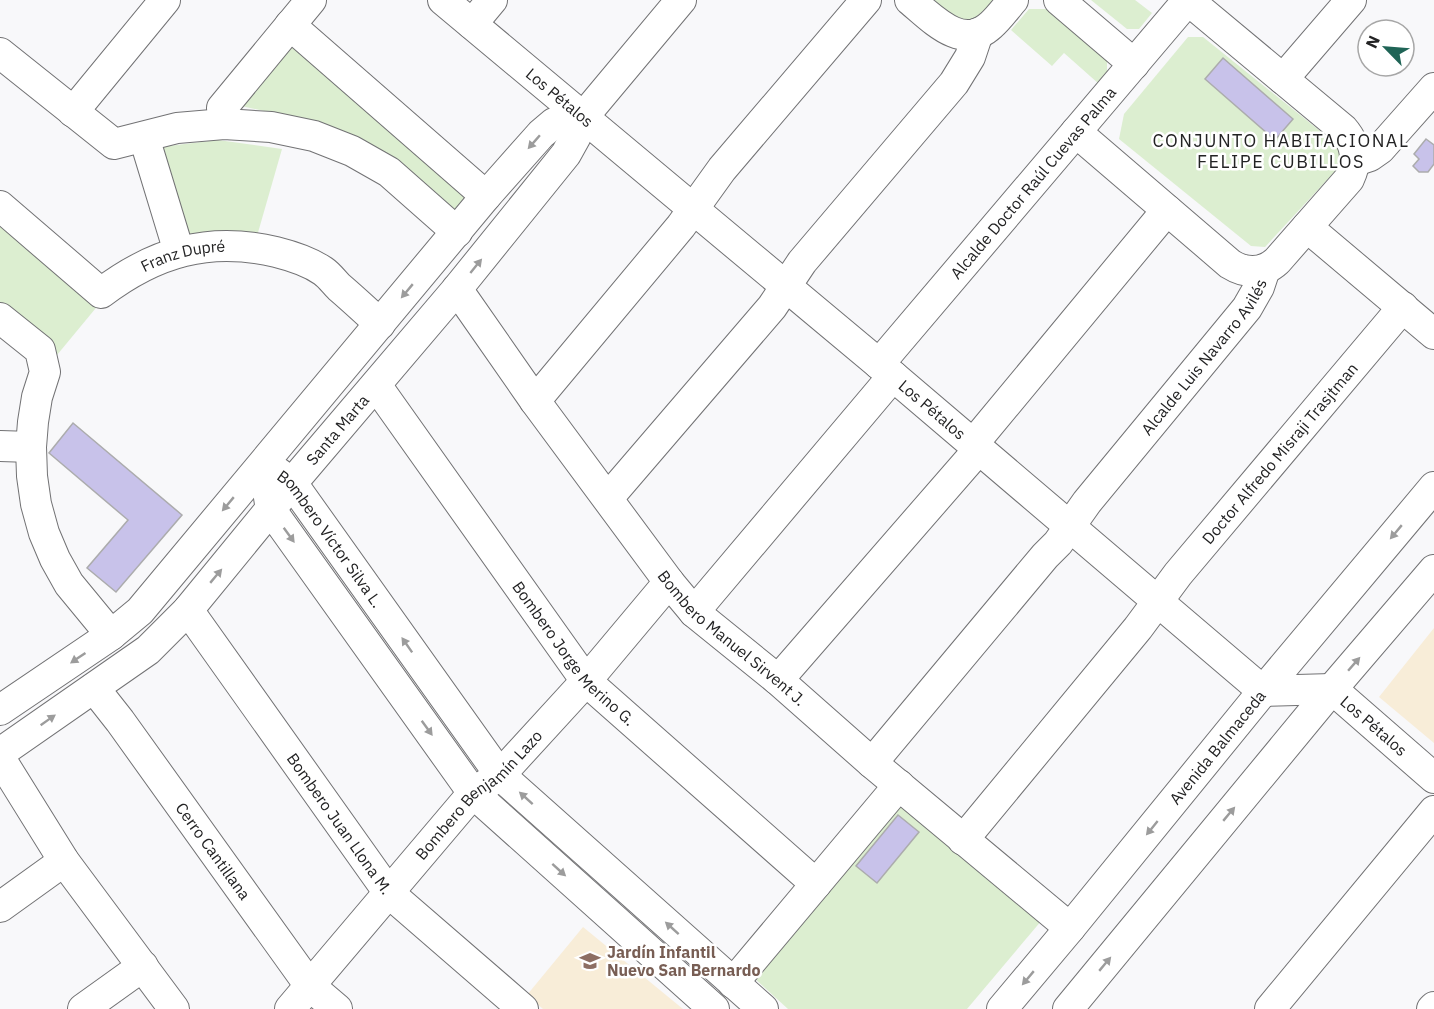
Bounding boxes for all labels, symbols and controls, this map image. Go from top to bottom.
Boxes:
north arrow [1356,18,1416,78]
text: N [1361,32,1384,51]
street label: Los Pétalos [522,63,598,131]
street label: Alcalde Doctor Raúl Cuevas Palma [946,82,1120,283]
district label: CONJUNTO HABITACIONAL FELIPE CUBILLOS [1153,129,1409,173]
one-way arrow [528,134,541,149]
street label: Franz Dupré [137,236,226,276]
one-way arrow [469,258,481,273]
street label: Alcalde Luis Navarro Avilés [1137,277,1271,439]
one-way arrow [401,283,414,299]
street label: Doctor Alfredo Misraji Trasjtman [1198,358,1362,548]
street label: Los Pétalos [895,375,970,444]
street label: Santa Marta [302,390,373,469]
street label: Bombero Víctor Silva L. [273,466,388,611]
one-way arrow [222,496,235,512]
one-way arrow [1390,524,1403,539]
one-way arrow [282,527,294,542]
street label: Bombero Manuel Sirvent J. [654,566,810,710]
one-way arrow [209,568,222,584]
street label: Bombero Jorge Merino G. [508,577,639,730]
one-way arrow [402,637,414,652]
one-way arrow [70,652,86,663]
one-way arrow [1347,657,1360,672]
street label: Avenida Balmaceda [1165,686,1270,808]
street label: Los Pétalos [1336,691,1411,760]
one-way arrow [40,714,56,726]
one-way arrow [420,720,432,735]
street label: Bombero Benjamín Lazo [411,726,546,864]
street label: Bombero Juan Llona M. [283,749,397,898]
one-way arrow [519,791,534,805]
street label: Cerro Cantillana [172,798,255,904]
one-way arrow [1223,806,1236,822]
one-way arrow [1146,820,1158,835]
one-way arrow [551,863,566,877]
one-way arrow [665,922,680,935]
place label: Jardín Infantil Nuevo San Bernardo [607,942,761,980]
school or university icon: Jardín Infantil Nuevo San Bernardo [578,949,602,973]
one-way arrow [1098,957,1111,972]
one-way arrow [1022,970,1035,985]

